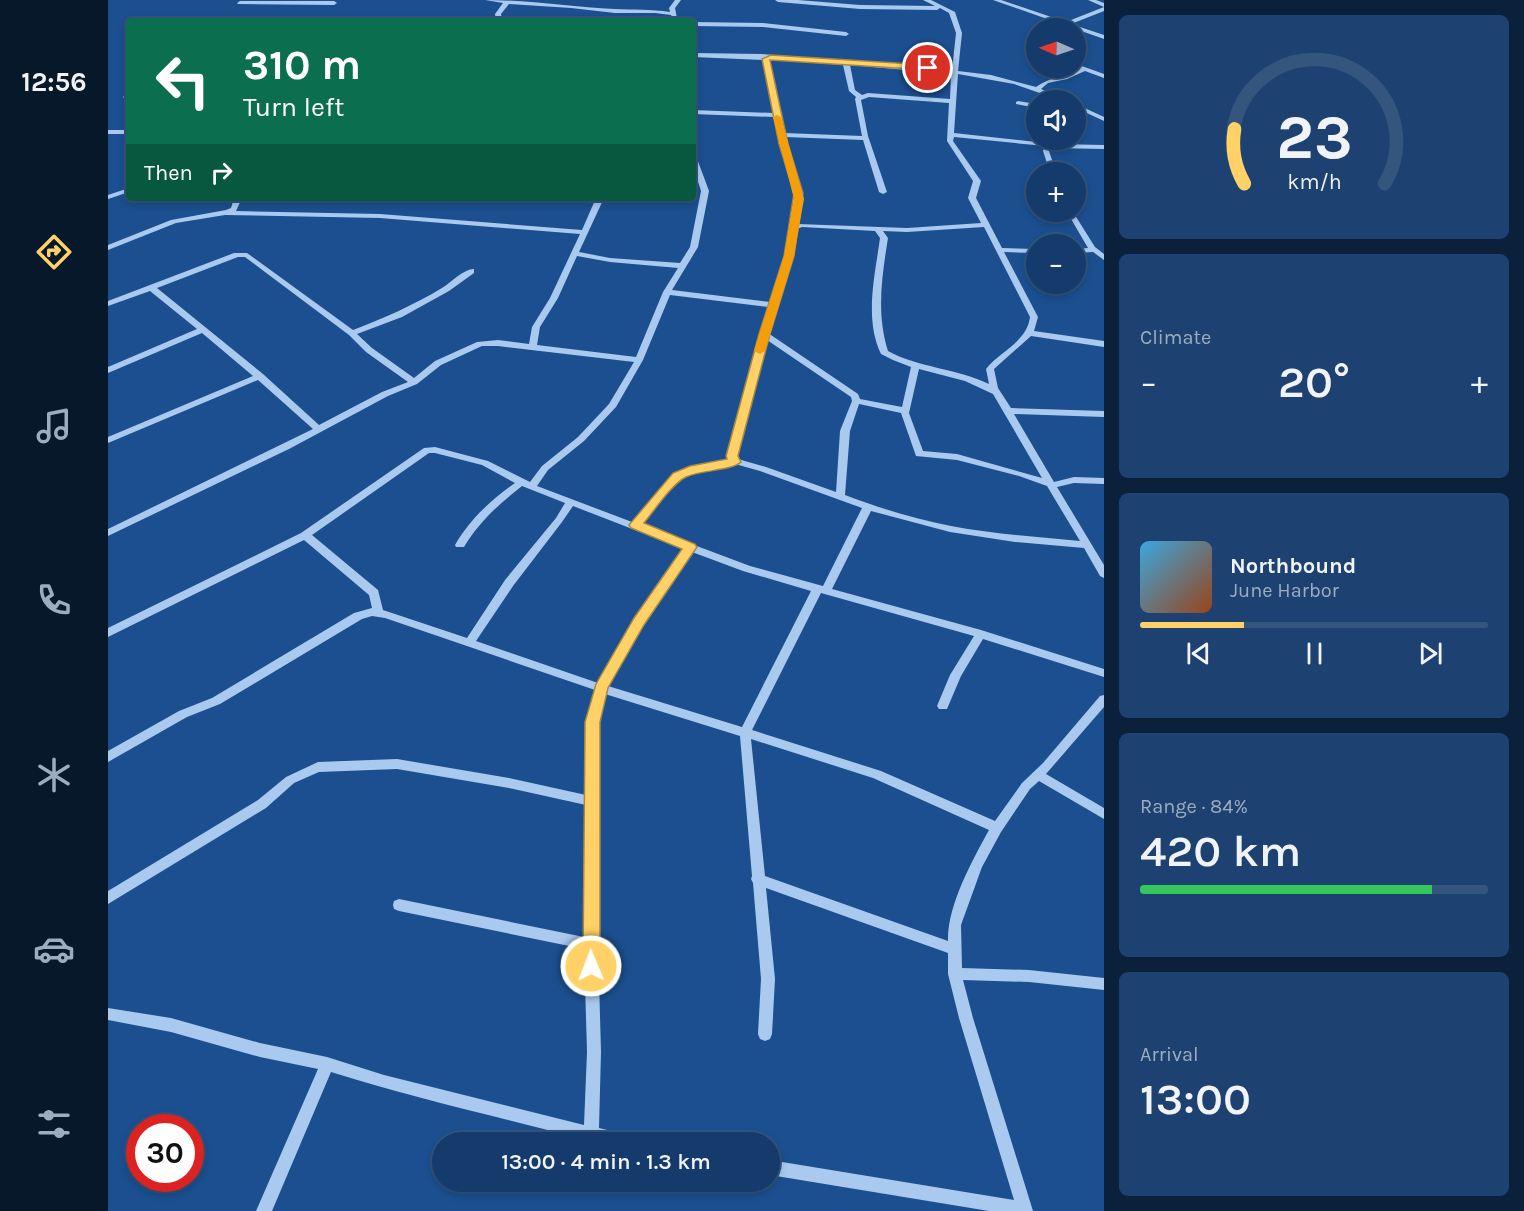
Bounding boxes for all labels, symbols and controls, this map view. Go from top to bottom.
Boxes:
north arrow [1026,18,1086,78]
map controls [1026,18,1086,294]
text: 310 m [243,40,361,90]
icon: left [144,42,222,120]
pin [902,42,953,93]
icon: arrive [911,51,944,84]
text: 12:56 [21,66,87,98]
button: sound [1026,90,1086,150]
text: Turn left [243,91,344,123]
text: 23 [1276,101,1352,174]
icon: right [205,156,238,189]
text: Then [144,160,193,186]
button: + [1026,162,1086,222]
text: km/h [1287,169,1341,194]
icon: directions [33,231,75,273]
button: − [1026,234,1086,294]
text: Climate [1140,326,1211,349]
text: 20° [1278,356,1350,408]
text: − [1140,363,1157,401]
text: + [1471,363,1488,401]
icon: music [33,405,75,447]
text: Northbound [1230,553,1356,579]
icon: phone [33,579,75,621]
text: June Harbor [1230,579,1339,602]
icon: previous [1182,637,1215,670]
icon: pause [1298,637,1331,670]
icon: next [1414,637,1447,670]
icon: climate [33,754,75,796]
text: Range · 84% [1140,795,1248,818]
text: 420 km [1140,825,1301,877]
icon: car [33,928,75,970]
position arrow [559,934,623,998]
text: Arrival [1140,1043,1199,1066]
text: 13:00 [1140,1073,1251,1125]
icon: filters [33,1103,75,1145]
speed limit sign: 30 [126,1114,204,1192]
text: 13:00 · 4 min · 1.3 km [501,1149,711,1175]

